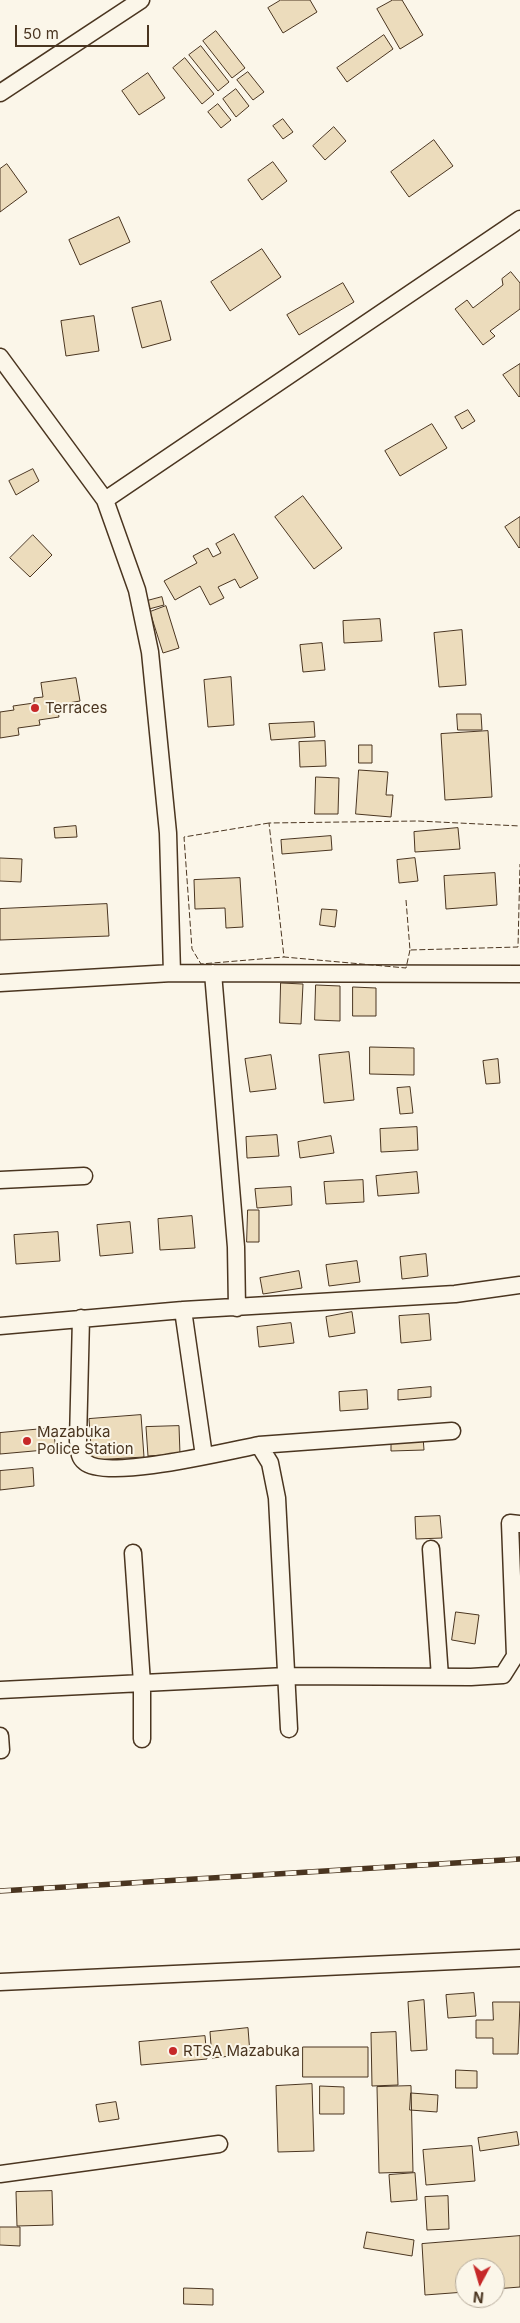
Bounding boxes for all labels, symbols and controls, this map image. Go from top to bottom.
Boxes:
scale bar [18,15,151,47]
text: 50 m [23,24,59,43]
place label: Terraces [45,699,107,717]
marker: Terraces [29,702,41,714]
place label: Mazabuka Police Station [37,1423,134,1458]
marker: Mazabuka Police Station [21,1435,33,1447]
place label: RTSA Mazabuka [183,2042,300,2060]
marker: RTSA Mazabuka [167,2045,179,2057]
north arrow [455,2258,505,2308]
text: N [472,2288,485,2306]

